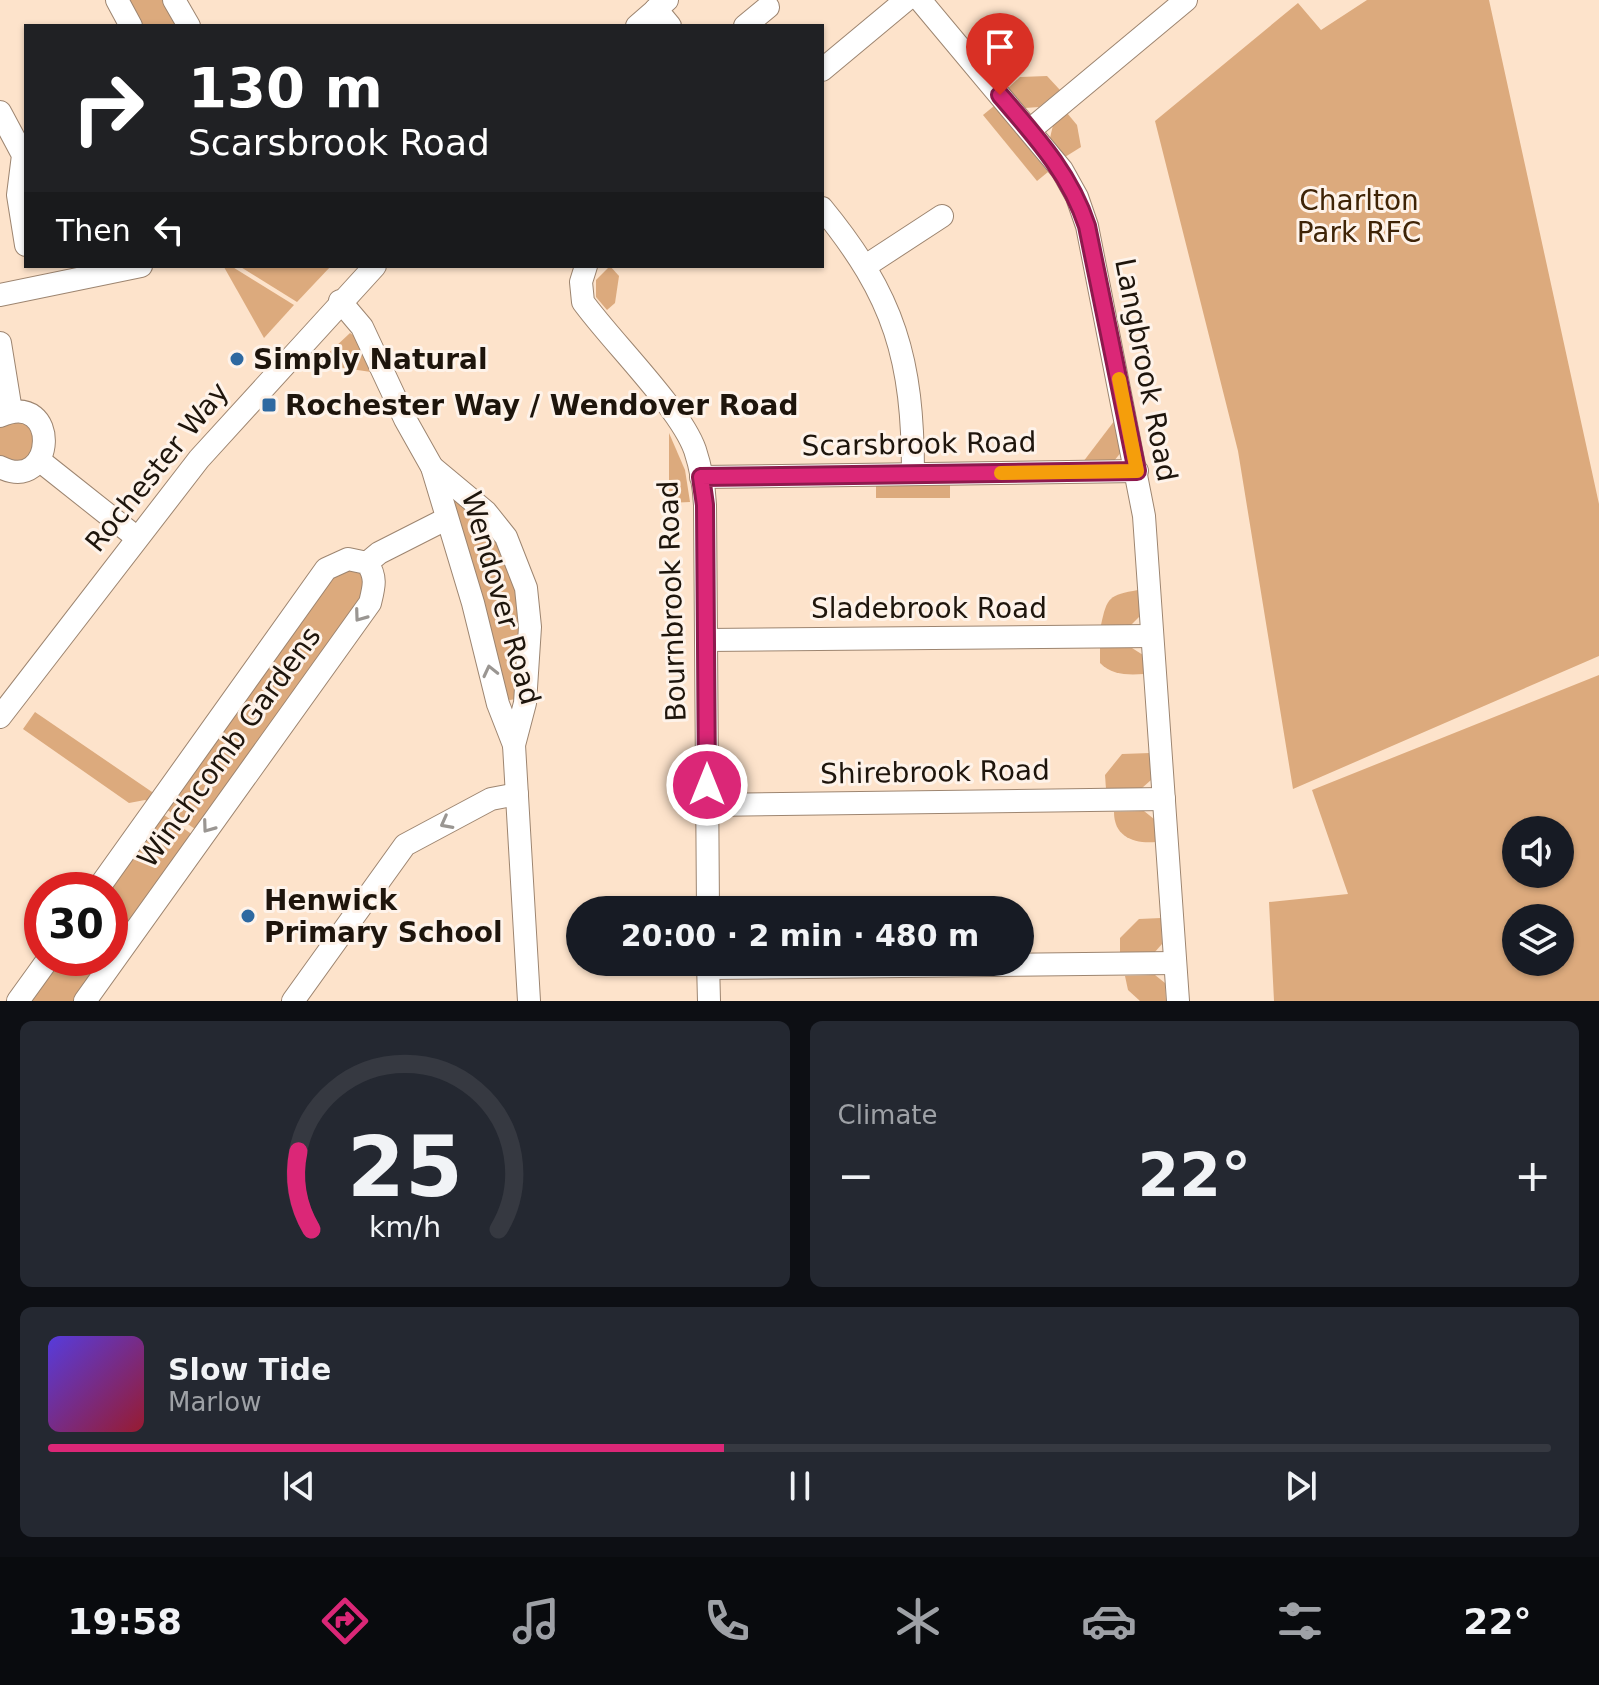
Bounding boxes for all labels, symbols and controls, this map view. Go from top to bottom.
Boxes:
pin [966,13,1034,95]
icon: arrive [978,25,1022,69]
text: 130 m [188,55,383,120]
icon: right [56,56,160,160]
text: Scarsbrook Road [188,122,490,163]
park label: Charlton Park RFC [1297,184,1421,249]
icon: left [147,208,191,252]
text: Then [56,213,131,248]
street label: Langbrook Road [1108,256,1184,484]
place label: Simply Natural [253,343,488,376]
marker: Simply Natural [228,350,246,368]
street label: Rochester Way [79,376,235,558]
place label: Rochester Way / Wendover Road [285,389,798,422]
marker: Rochester Way / Wendover Road [260,396,278,414]
street label: Scarsbrook Road [801,425,1037,463]
street label: Bournbrook Road [651,480,693,722]
street label: Wendover Road [455,488,547,708]
street label: Sladebrook Road [811,592,1047,625]
one-way arrow [355,608,370,622]
street label: Winchcomb Gardens [131,620,327,874]
one-way arrow [482,665,499,679]
position arrow [665,743,749,827]
street label: Shirebrook Road [820,753,1050,791]
one-way arrow [439,814,454,829]
map controls [1502,816,1574,976]
button: sound [1502,816,1574,888]
one-way arrow [203,818,218,833]
speed limit sign: 30 [24,872,128,976]
place label: Henwick Primary School [264,884,503,949]
button: layers [1502,904,1574,976]
marker: Henwick Primary School [239,907,257,925]
text: 20:00 · 2 min · 480 m [621,918,979,953]
text: Climate [838,1100,938,1130]
text: 25 [347,1119,463,1216]
text: 22° [1138,1140,1251,1210]
text: − [838,1150,874,1201]
text: + [1514,1150,1551,1201]
text: km/h [369,1210,441,1244]
text: Slow Tide [168,1352,331,1387]
text: Marlow [168,1387,261,1417]
icon: previous [277,1464,321,1508]
icon: pause [778,1464,822,1508]
icon: next [1279,1464,1323,1508]
icon: directions [317,1593,373,1649]
icon: music [508,1593,564,1649]
icon: phone [699,1593,755,1649]
icon: climate [890,1593,946,1649]
icon: car [1081,1593,1137,1649]
icon: filters [1272,1593,1328,1649]
text: 19:58 [68,1601,182,1642]
text: 22° [1463,1601,1531,1642]

